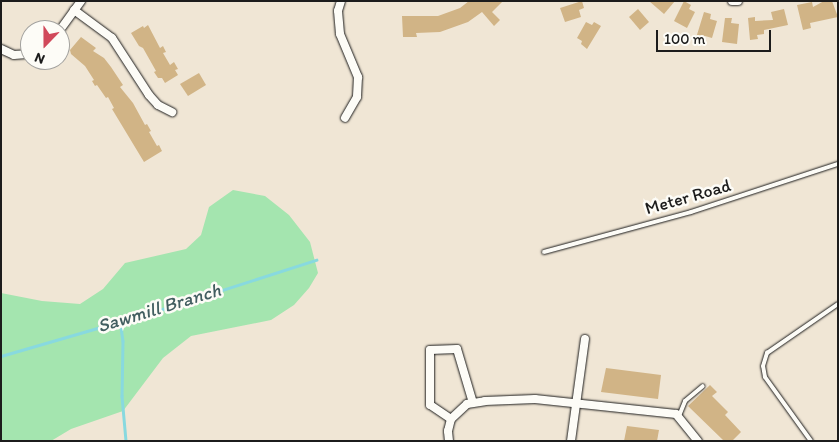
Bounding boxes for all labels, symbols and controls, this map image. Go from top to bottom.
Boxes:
north arrow [20,20,70,70]
scale bar [659,20,774,52]
text: 100 m [664,30,705,48]
text: N [32,49,47,68]
street label: Meter Road [643,175,733,219]
water label: Sawmill Branch [95,278,223,338]

